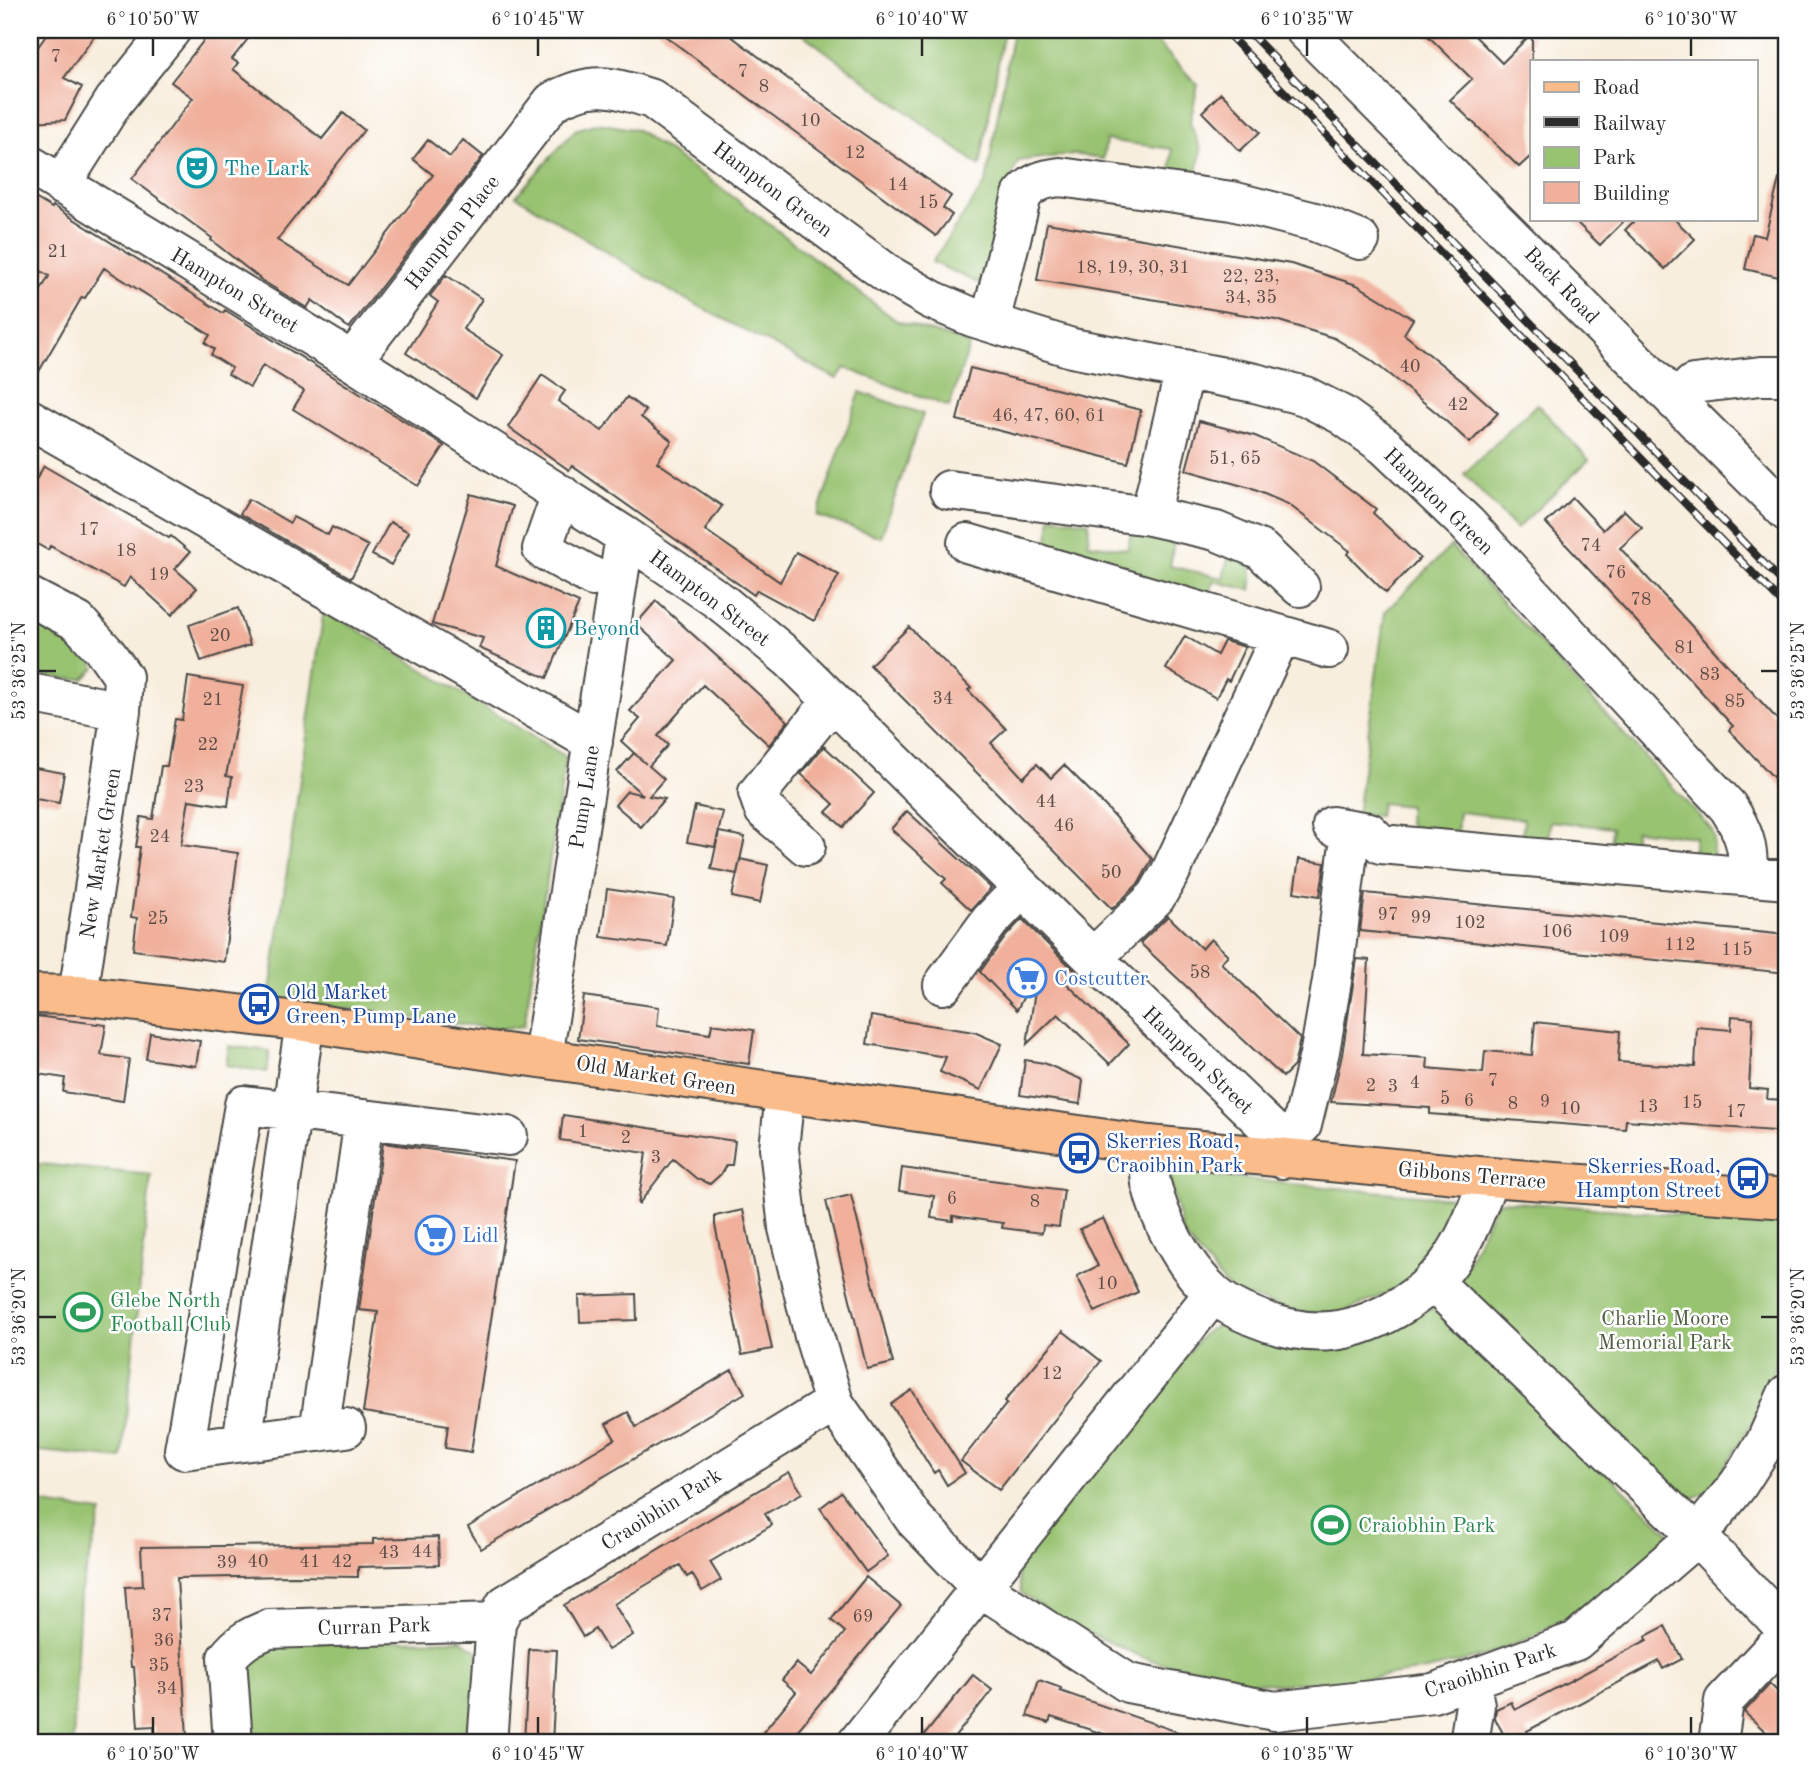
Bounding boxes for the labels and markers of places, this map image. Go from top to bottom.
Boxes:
theatre icon: The Lark [176,147,218,189]
place label: The Lark [224,159,310,180]
building icon: Beyond [525,607,567,649]
place label: Beyond [573,619,640,640]
supermarket icon: Costcutter [1006,957,1048,999]
place label: Costcutter [1054,969,1149,990]
bus stop icon: Old Market Green, Pump Lane [238,983,280,1025]
place label: Old Market Green, Pump Lane [286,983,457,1028]
bus stop icon: Skerries Road, Craoibhin Park [1058,1132,1100,1174]
place label: Skerries Road, Craoibhin Park [1106,1132,1244,1177]
place label: Skerries Road, Hampton Street [1576,1157,1721,1202]
bus stop icon: Skerries Road, Hampton Street [1727,1157,1769,1199]
supermarket icon: Lidl [414,1214,456,1256]
place label: Lidl [462,1226,499,1247]
sports icon: Glebe North Football Club [62,1291,104,1333]
place label: Glebe North Football Club [110,1291,231,1336]
sports icon: Craiobhin Park [1310,1504,1352,1546]
place label: Craiobhin Park [1358,1516,1496,1537]

